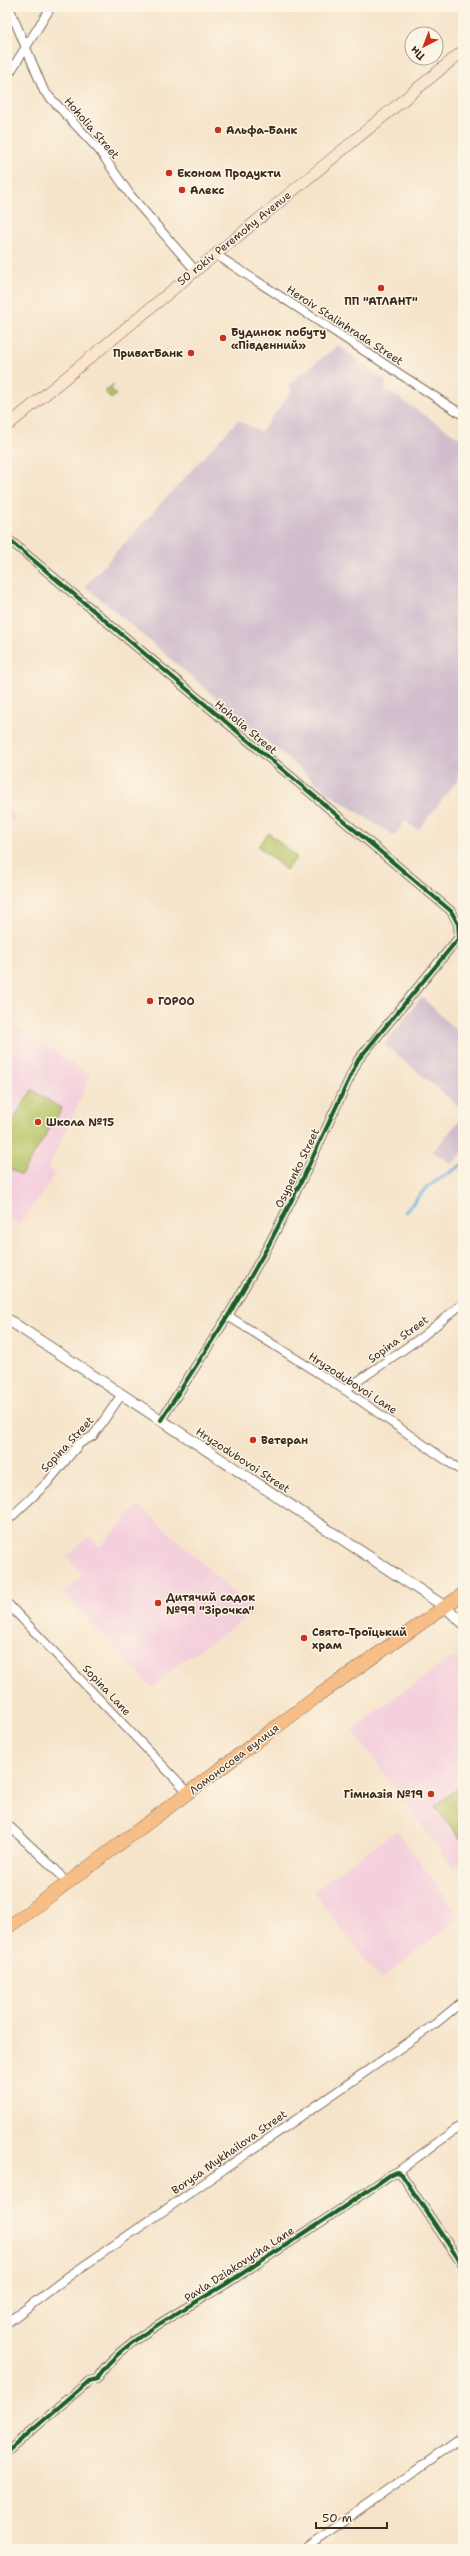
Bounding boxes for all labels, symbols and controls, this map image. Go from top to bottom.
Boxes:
north arrow [404,26,444,66]
text: Пн [407,43,428,63]
street label: Hoholia Street [61,94,123,162]
place label: Альфа-Банк [226,123,297,138]
marker: Альфа-Банк [213,125,223,135]
place label: Економ Продукти [177,166,281,181]
marker: Економ Продукти [164,168,174,178]
place label: Алекс [190,183,224,198]
marker: Алекс [177,185,187,195]
street label: 50 rokiv Peremohy Avenue [174,188,294,289]
street label: Heroiv Stalinhrada Street [284,282,406,369]
marker: ПП "АТЛАНТ" [376,283,386,293]
place label: ПП "АТЛАНТ" [344,294,418,309]
place label: Будинок побуту «Південний» [231,325,326,353]
marker: Будинок побуту «Південний» [218,333,228,343]
place label: ПриватБанк [113,346,183,361]
marker: ПриватБанк [186,348,196,358]
street label: Hoholia Street [211,697,280,758]
place label: ГОРОО [158,994,195,1009]
marker: ГОРОО [145,996,155,1006]
place label: Школа №15 [46,1115,114,1130]
marker: Школа №15 [33,1117,43,1127]
street label: Osypenko Street [272,1126,323,1211]
street label: Sopina Street [365,1312,432,1366]
street label: Hryzodubovoi Lane [305,1349,400,1418]
street label: Sopina Street [38,1413,97,1476]
street label: Hryzodubovoi Street [193,1424,293,1497]
place label: Ветеран [261,1433,308,1448]
marker: Ветеран [248,1435,258,1445]
place label: Дитячий садок №99 "Зірочка" [166,1590,255,1618]
marker: Дитячий садок №99 "Зірочка" [153,1598,163,1608]
place label: Свято-Троїцький храм [312,1625,407,1653]
marker: Свято-Троїцький храм [299,1633,309,1643]
street label: Sopina Lane [79,1662,134,1719]
street label: Ломоносова вулиця [186,1721,282,1798]
place label: Гімназія №19 [344,1787,423,1802]
marker: Гімназія №19 [426,1789,436,1799]
street label: Borysa Mykhailova Street [169,2107,290,2198]
street label: Pavla Dziakovycha Lane [181,2223,297,2306]
scale bar [316,2504,387,2530]
text: 50 m [322,2510,352,2526]

